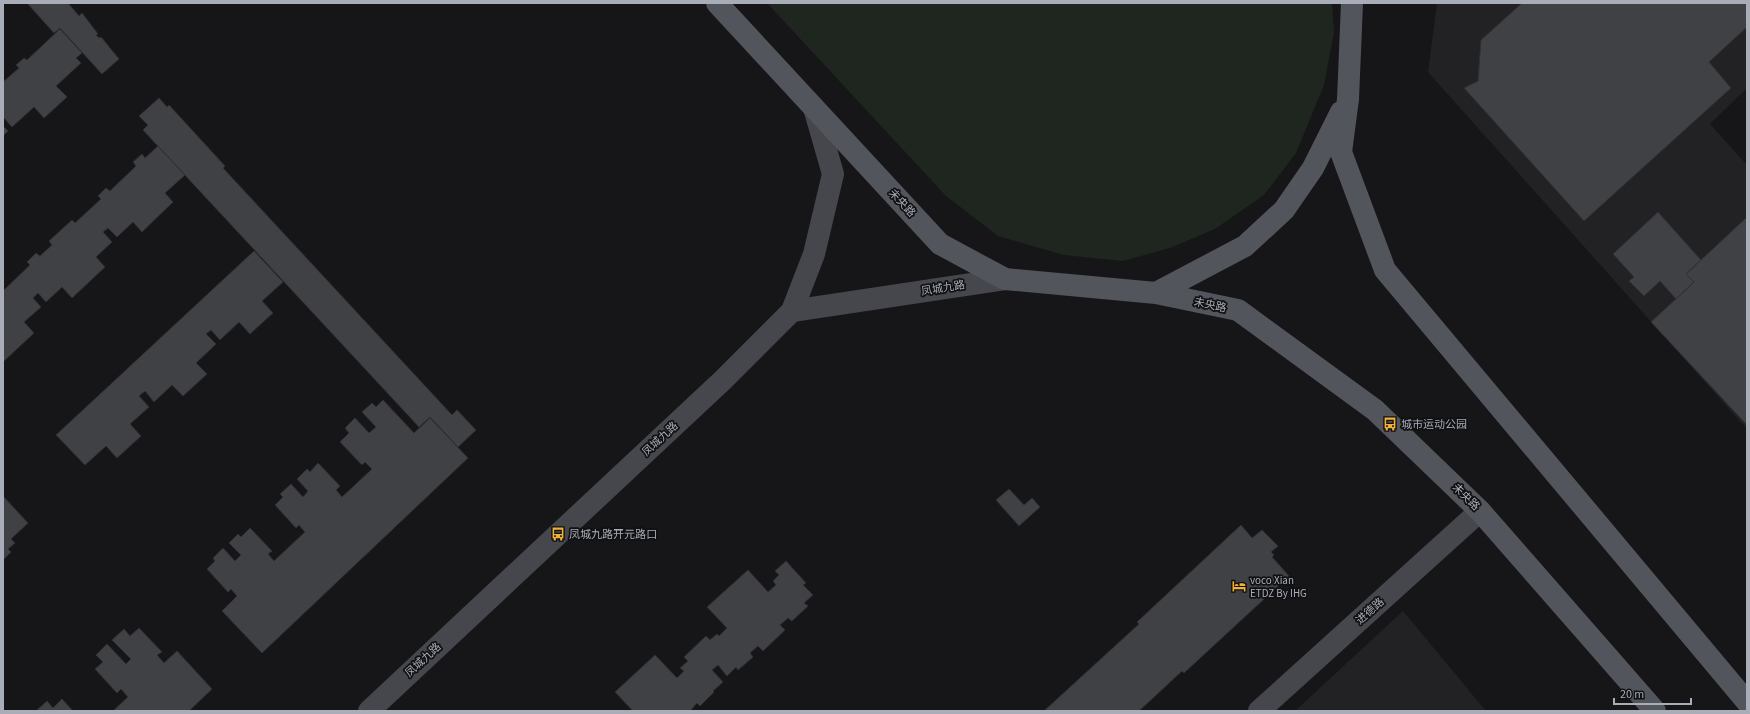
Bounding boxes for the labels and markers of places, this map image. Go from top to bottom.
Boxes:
bus stop icon: 城市运动公园 [1382,416,1398,432]
place label: 城市运动公园 [1401,417,1467,432]
bus stop icon: 凤城九路开元路口 [550,526,566,542]
place label: 凤城九路开元路口 [569,527,657,542]
place label: voco Xian ETDZ By IHG [1250,573,1307,601]
hotel icon: voco Xian ETDZ By IHG [1231,578,1247,594]

